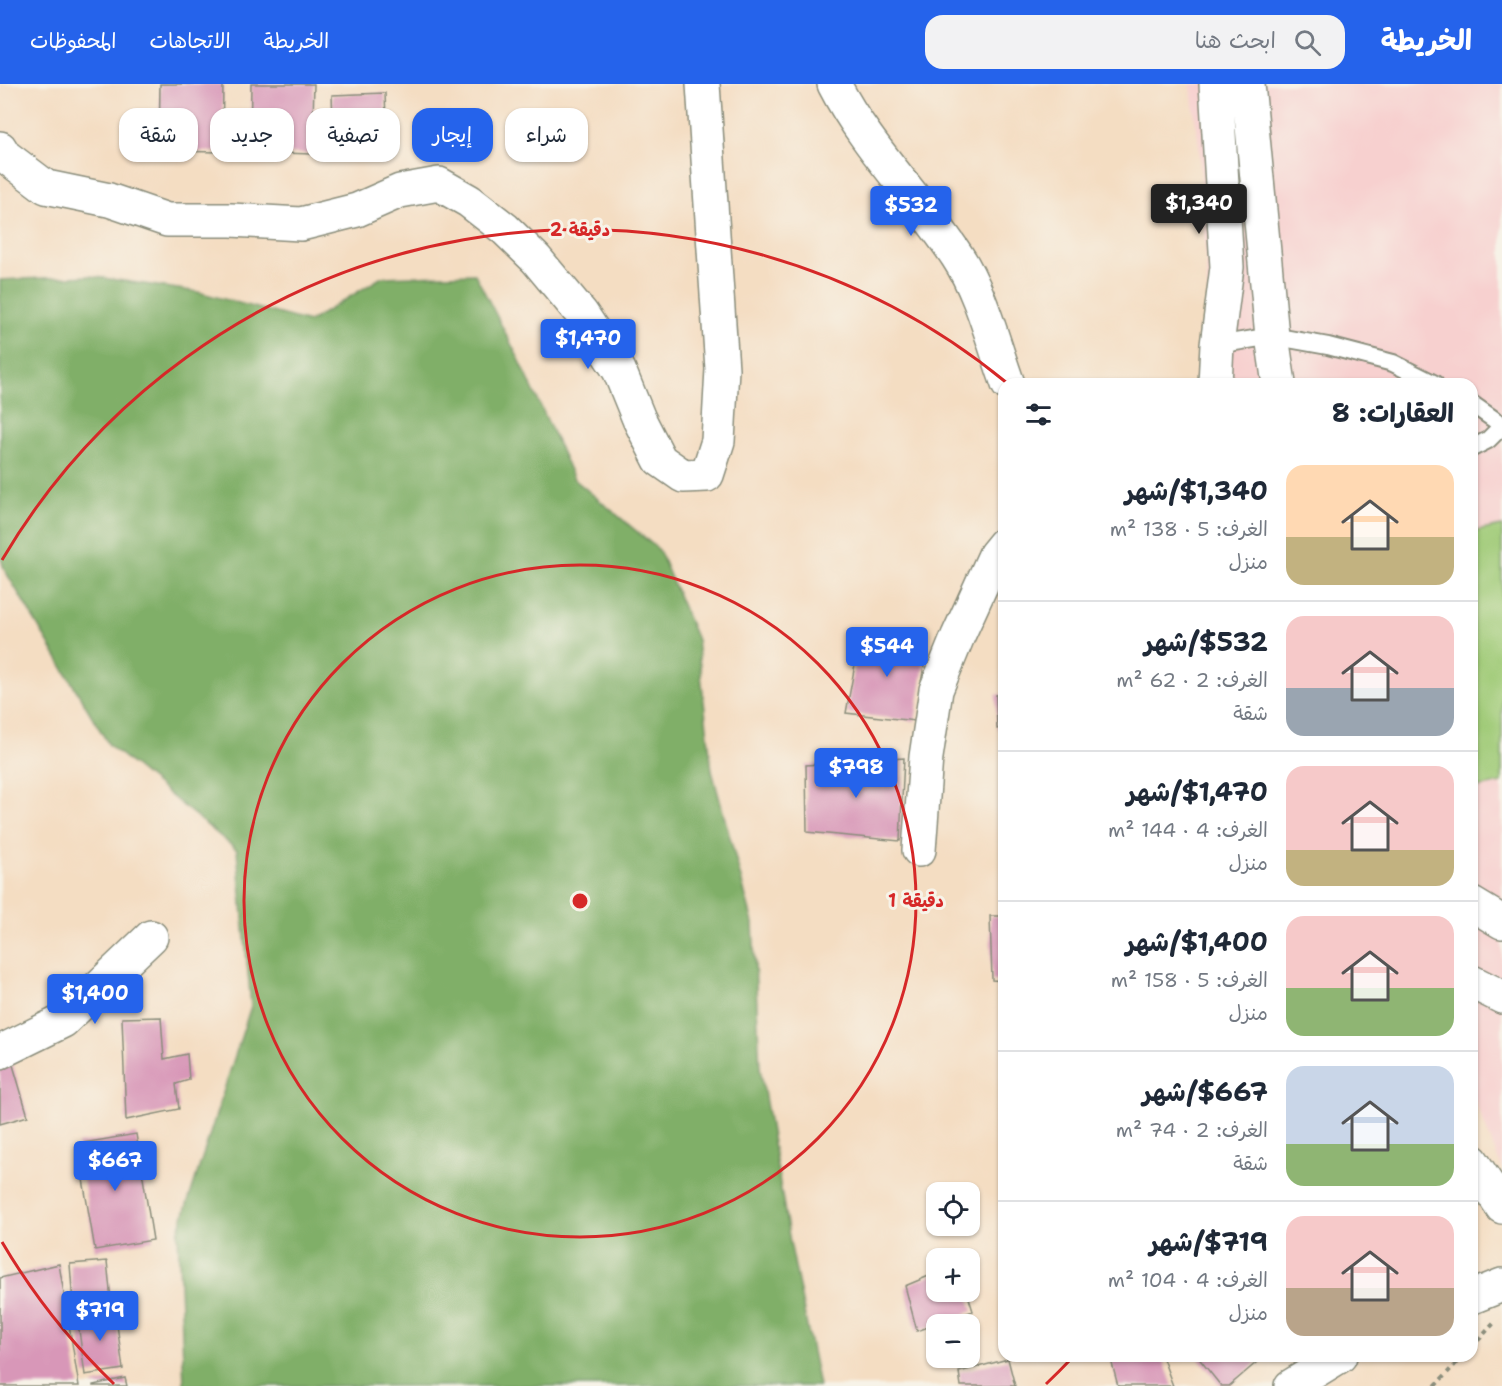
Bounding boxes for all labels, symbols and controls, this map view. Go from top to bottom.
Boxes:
search box [925,15,1345,69]
text: الخريطة [1381,21,1472,59]
text: ابحث هنا [1195,26,1276,55]
icon: search [1291,26,1324,59]
text: المحفوظات [30,27,116,55]
text: الاتجاهات [149,27,231,55]
text: الخريطة [264,27,329,55]
chip: شقة [119,108,198,162]
chip: جديد [210,108,294,162]
chip: تصفية [306,108,400,162]
chip: إيجار [412,108,493,162]
chip: شراء [505,108,588,162]
pin: $1,340 [1150,184,1248,235]
pin: $532 [875,186,947,237]
text: $1,340 [1165,190,1233,216]
text: $532 [884,192,938,218]
text: 2 دقيقة [550,218,610,242]
pin: $1,470 [539,319,637,370]
text: $1,470 [555,325,621,351]
text: العقارات: 8 [1332,395,1454,430]
icon: filters [1022,398,1055,431]
text: $1,340/شهر [1125,473,1268,508]
icon: home [1334,489,1406,561]
text: الغرف: 5 · 138 m² [1110,516,1268,542]
text: منزل [1229,549,1268,575]
text: $532/شهر [1144,624,1268,659]
pin: $544 [851,627,923,678]
text: $544 [860,633,914,659]
icon: home [1334,640,1406,712]
text: الغرف: 2 · 62 m² [1116,667,1268,693]
text: شقة [1233,700,1268,726]
pin: $798 [820,748,892,799]
text: $798 [828,754,884,780]
text: $1,470/شهر [1127,774,1268,809]
icon: home [1334,790,1406,862]
text: الغرف: 4 · 144 m² [1108,817,1268,843]
text: منزل [1229,850,1268,876]
text: 1 دقيقة [888,889,944,913]
centre of rings [570,891,590,911]
text: $1,400/شهر [1126,924,1268,959]
icon: home [1334,940,1406,1012]
text: الغرف: 5 · 158 m² [1111,967,1268,993]
pin: $1,400 [46,974,144,1025]
text: $1,400 [61,980,129,1006]
text: منزل [1229,1000,1268,1026]
text: $667/شهر [1143,1074,1268,1109]
icon: home [1334,1090,1406,1162]
text: الغرف: 2 · 74 m² [1116,1117,1268,1143]
pin: $667 [79,1141,151,1192]
text: $667 [88,1147,142,1173]
text: شقة [1233,1150,1268,1176]
map controls [926,1182,980,1368]
button: locate [926,1182,980,1236]
text: $719/شهر [1149,1224,1268,1259]
icon: home [1334,1240,1406,1312]
button: + [926,1248,980,1302]
text: الغرف: 4 · 104 m² [1108,1267,1268,1293]
pin: $719 [64,1291,136,1342]
text: $719 [75,1297,125,1323]
text: منزل [1229,1300,1268,1326]
button: − [926,1314,980,1368]

